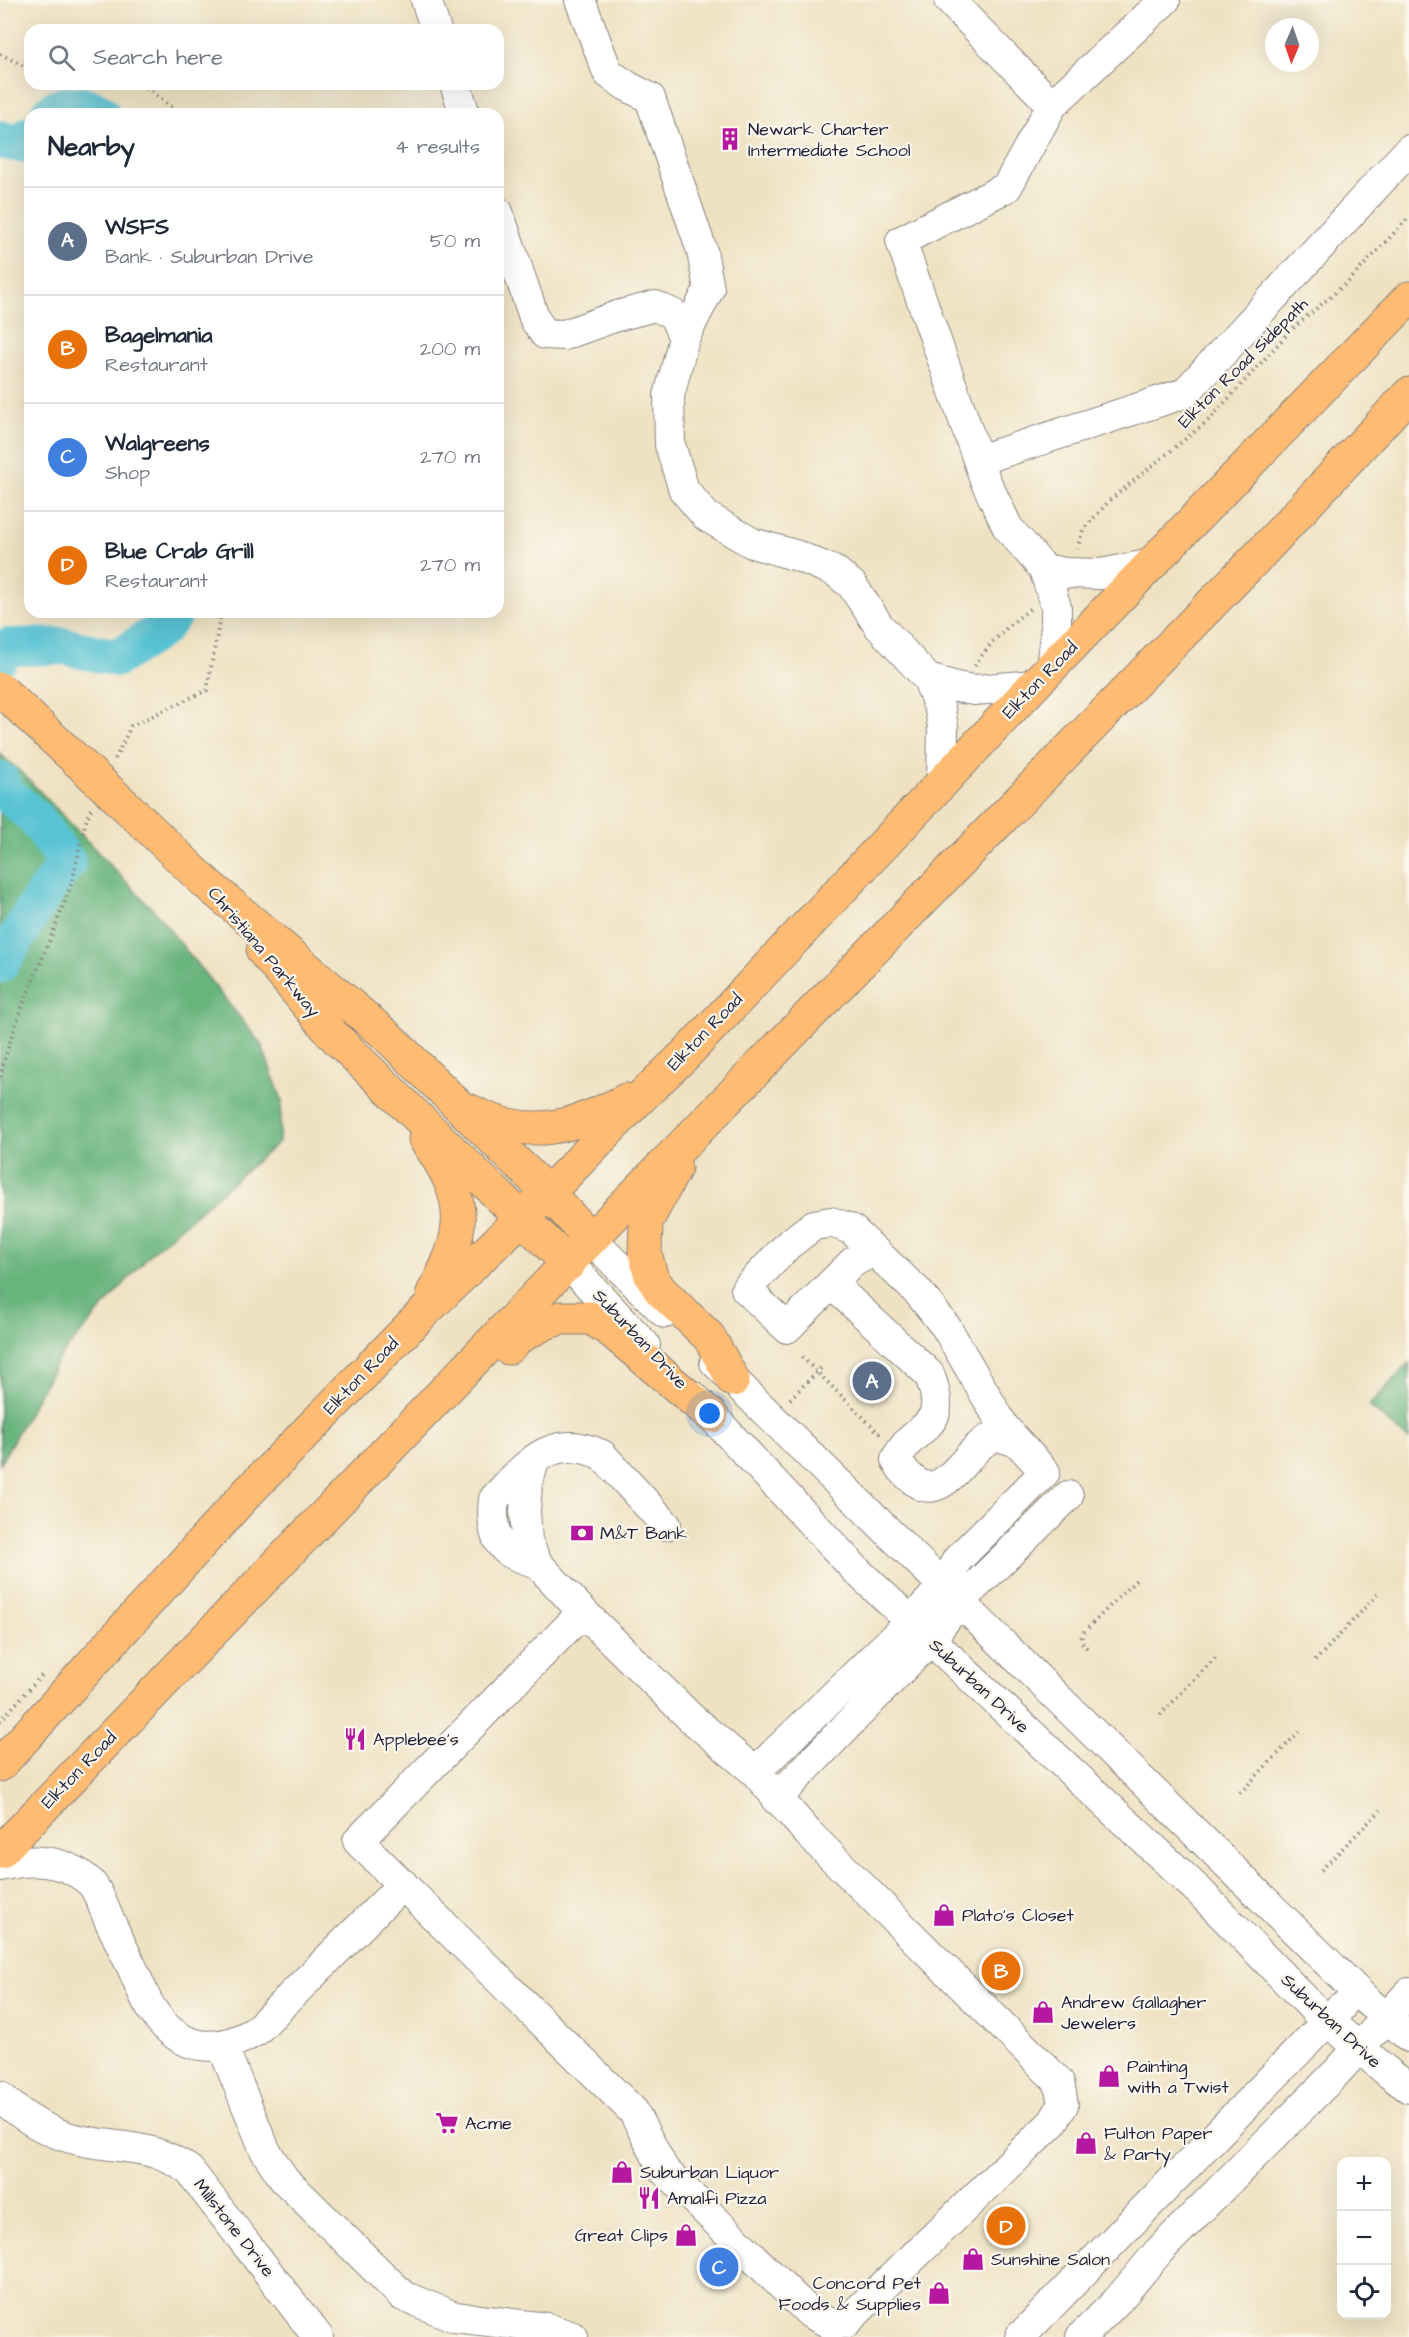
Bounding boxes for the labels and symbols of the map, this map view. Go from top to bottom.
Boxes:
north arrow [1265,18,1319,72]
place label: Newark Charter Intermediate School [748,117,911,163]
building icon: Newark Charter Intermediate School [717,126,743,152]
street label: Elkton Road Sidepath [1172,292,1314,434]
street label: Elkton Road [996,636,1084,724]
street label: Christiana Parkway [201,881,326,1023]
street label: Elkton Road [661,988,749,1076]
street label: Suburban Drive [587,1283,693,1395]
street label: Elkton Road [317,1332,405,1420]
pin: A [852,1358,892,1404]
your location [695,1399,724,1428]
bank icon: M&T Bank [569,1520,595,1546]
place label: M&T Bank [600,1521,687,1546]
street label: Suburban Drive [923,1633,1035,1739]
street label: Elkton Road [35,1726,123,1814]
restaurant icon: Applebee's [342,1726,368,1752]
place label: Applebee's [373,1727,459,1752]
shop icon: Plato's Closet [931,1902,957,1928]
place label: Plato's Closet [962,1903,1075,1928]
pin: B [982,1948,1020,1994]
street label: Suburban Drive [1275,1968,1387,2074]
place label: Andrew Gallagher Jewelers [1061,1990,1207,2036]
shop icon: Andrew Gallagher Jewelers [1030,1999,1056,2025]
place label: Painting with a Twist [1127,2054,1230,2100]
shop icon: Painting with a Twist [1096,2063,1122,2089]
supermarket icon: Acme [434,2110,460,2136]
place label: Acme [465,2111,512,2136]
place label: Fulton Paper & Party [1104,2121,1212,2168]
shop icon: Fulton Paper & Party [1073,2130,1099,2156]
shop icon: Suburban Liquor [609,2159,635,2185]
place label: Suburban Liquor [640,2160,779,2185]
street label: Millstone Drive [187,2173,281,2283]
restaurant icon: Amalfi Pizza [636,2185,662,2211]
place label: Amalfi Pizza [667,2186,766,2211]
pin: D [986,2204,1026,2248]
shop icon: Great Clips [673,2222,699,2248]
place label: Great Clips [575,2223,668,2248]
pin: C [700,2244,738,2290]
shop icon: Sunshine Salon [960,2246,986,2272]
place label: Sunshine Salon [991,2247,1110,2272]
place label: Concord Pet Foods & Supplies [778,2271,922,2317]
shop icon: Concord Pet Foods & Supplies [926,2280,952,2306]

